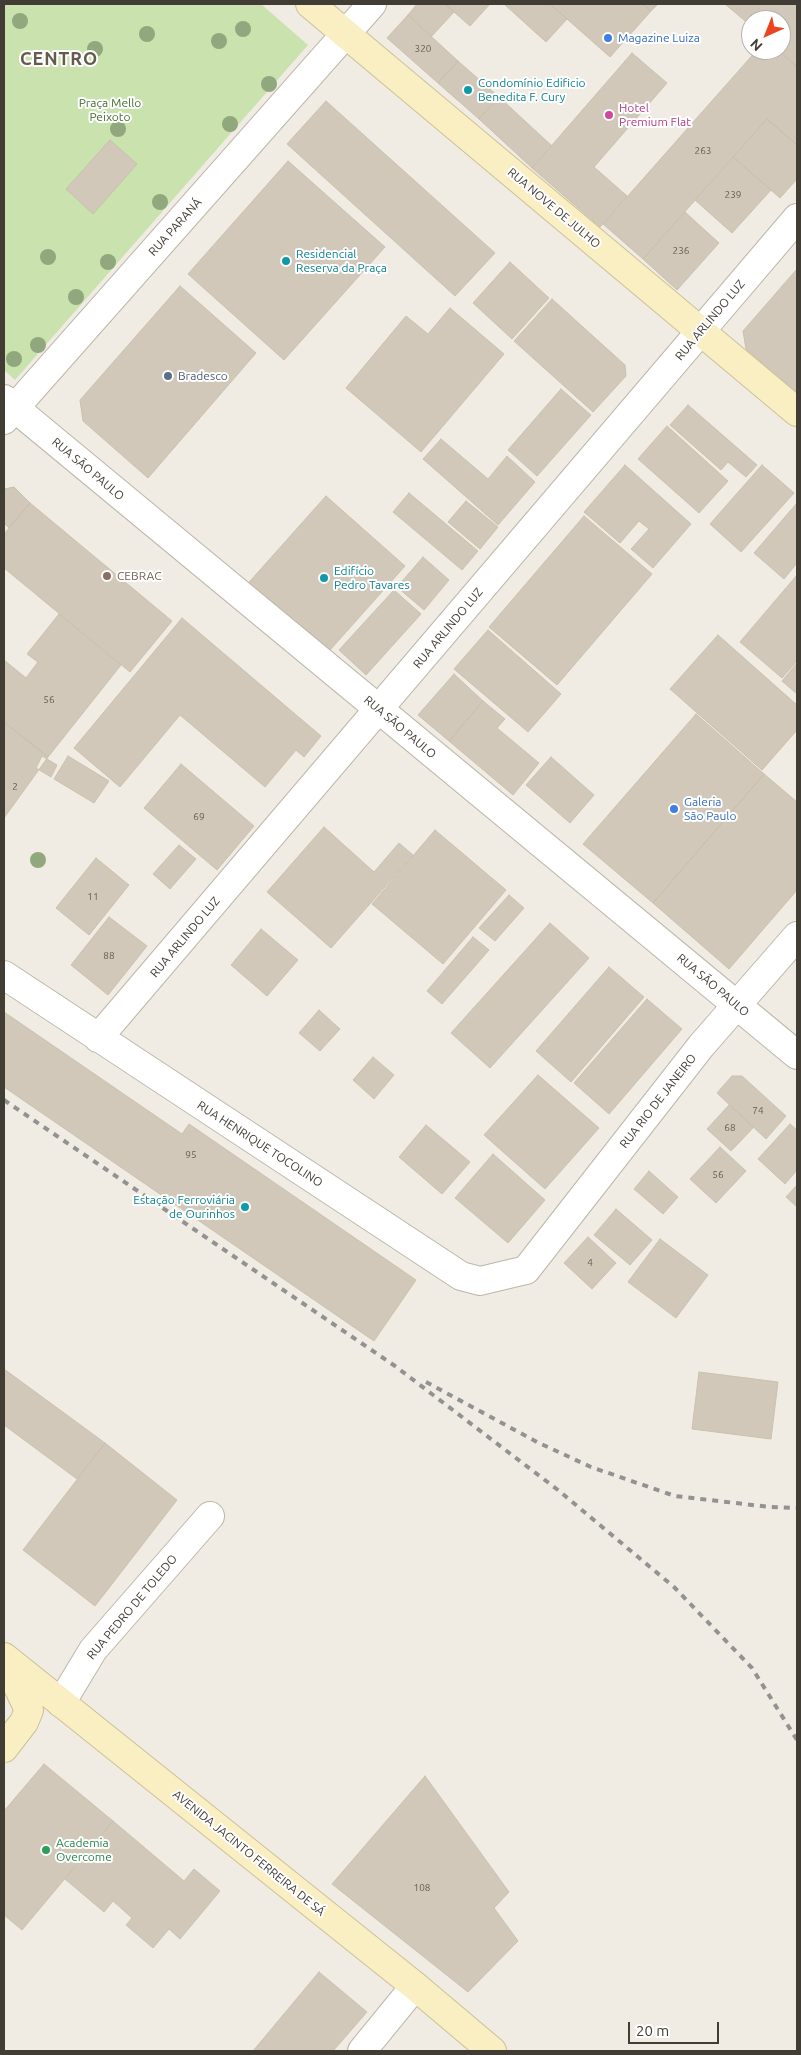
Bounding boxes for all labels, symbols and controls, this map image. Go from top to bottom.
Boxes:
north arrow [741,10,791,60]
place label: Magazine Luiza [618,31,700,45]
marker: Magazine Luiza [602,32,614,44]
text: N [747,36,766,54]
house number: 320 [415,43,431,55]
district label: CENTRO [19,48,99,70]
place label: Condomínio Edificio Benedita F. Cury [478,76,586,104]
marker: Condomínio Edificio Benedita F. Cury [462,84,474,96]
park label: Praça Mello Peixoto [79,96,141,124]
place label: Hotel Premium Flat [619,101,691,129]
marker: Hotel Premium Flat [603,109,615,121]
house number: 263 [695,145,711,157]
street label: RUA NOVE DE JULHO [505,165,603,251]
house number: 239 [725,189,741,201]
street label: RUA PARANÁ [145,195,205,259]
house number: 236 [673,245,689,257]
place label: Residencial Reserva da Praça [296,247,387,275]
marker: Residencial Reserva da Praça [280,255,292,267]
street label: RUA ARLINDO LUZ [672,277,748,363]
place label: Bradesco [178,369,228,383]
marker: Bradesco [162,370,174,382]
street label: RUA SÃO PAULO [49,435,127,503]
place label: Edifício Pedro Tavares [334,564,410,592]
place label: CEBRAC [117,569,162,583]
marker: CEBRAC [101,570,113,582]
marker: Edifício Pedro Tavares [318,572,330,584]
street label: RUA ARLINDO LUZ [410,585,486,671]
street label: RUA SÃO PAULO [361,693,439,761]
house number: 56 [43,694,55,706]
house number: 2 [12,781,18,793]
place label: Galeria São Paulo [684,795,736,823]
marker: Galeria São Paulo [668,803,680,815]
house number: 69 [193,811,205,823]
house number: 11 [87,891,99,903]
street label: RUA ARLINDO LUZ [147,894,223,980]
house number: 88 [103,950,115,962]
street label: RUA SÃO PAULO [674,951,752,1019]
street label: RUA RIO DE JANEIRO [617,1051,699,1151]
street label: RUA HENRIQUE TOCOLINO [195,1098,325,1190]
house number: 74 [752,1105,764,1117]
house number: 68 [724,1122,736,1134]
house number: 95 [185,1149,197,1161]
house number: 56 [712,1169,724,1181]
place label: Estação Ferroviária de Ourinhos [133,1193,235,1221]
marker: Estação Ferroviária de Ourinhos [239,1201,251,1213]
house number: 4 [587,1257,593,1269]
street label: RUA PEDRO DE TOLEDO [84,1552,180,1662]
street label: AVENIDA JACINTO FERREIRA DE SÁ [170,1787,328,1919]
place label: Academia Overcome [56,1836,112,1864]
marker: Academia Overcome [40,1844,52,1856]
house number: 108 [414,1882,430,1894]
scale bar [631,2012,722,2044]
text: 20 m [636,2022,669,2039]

